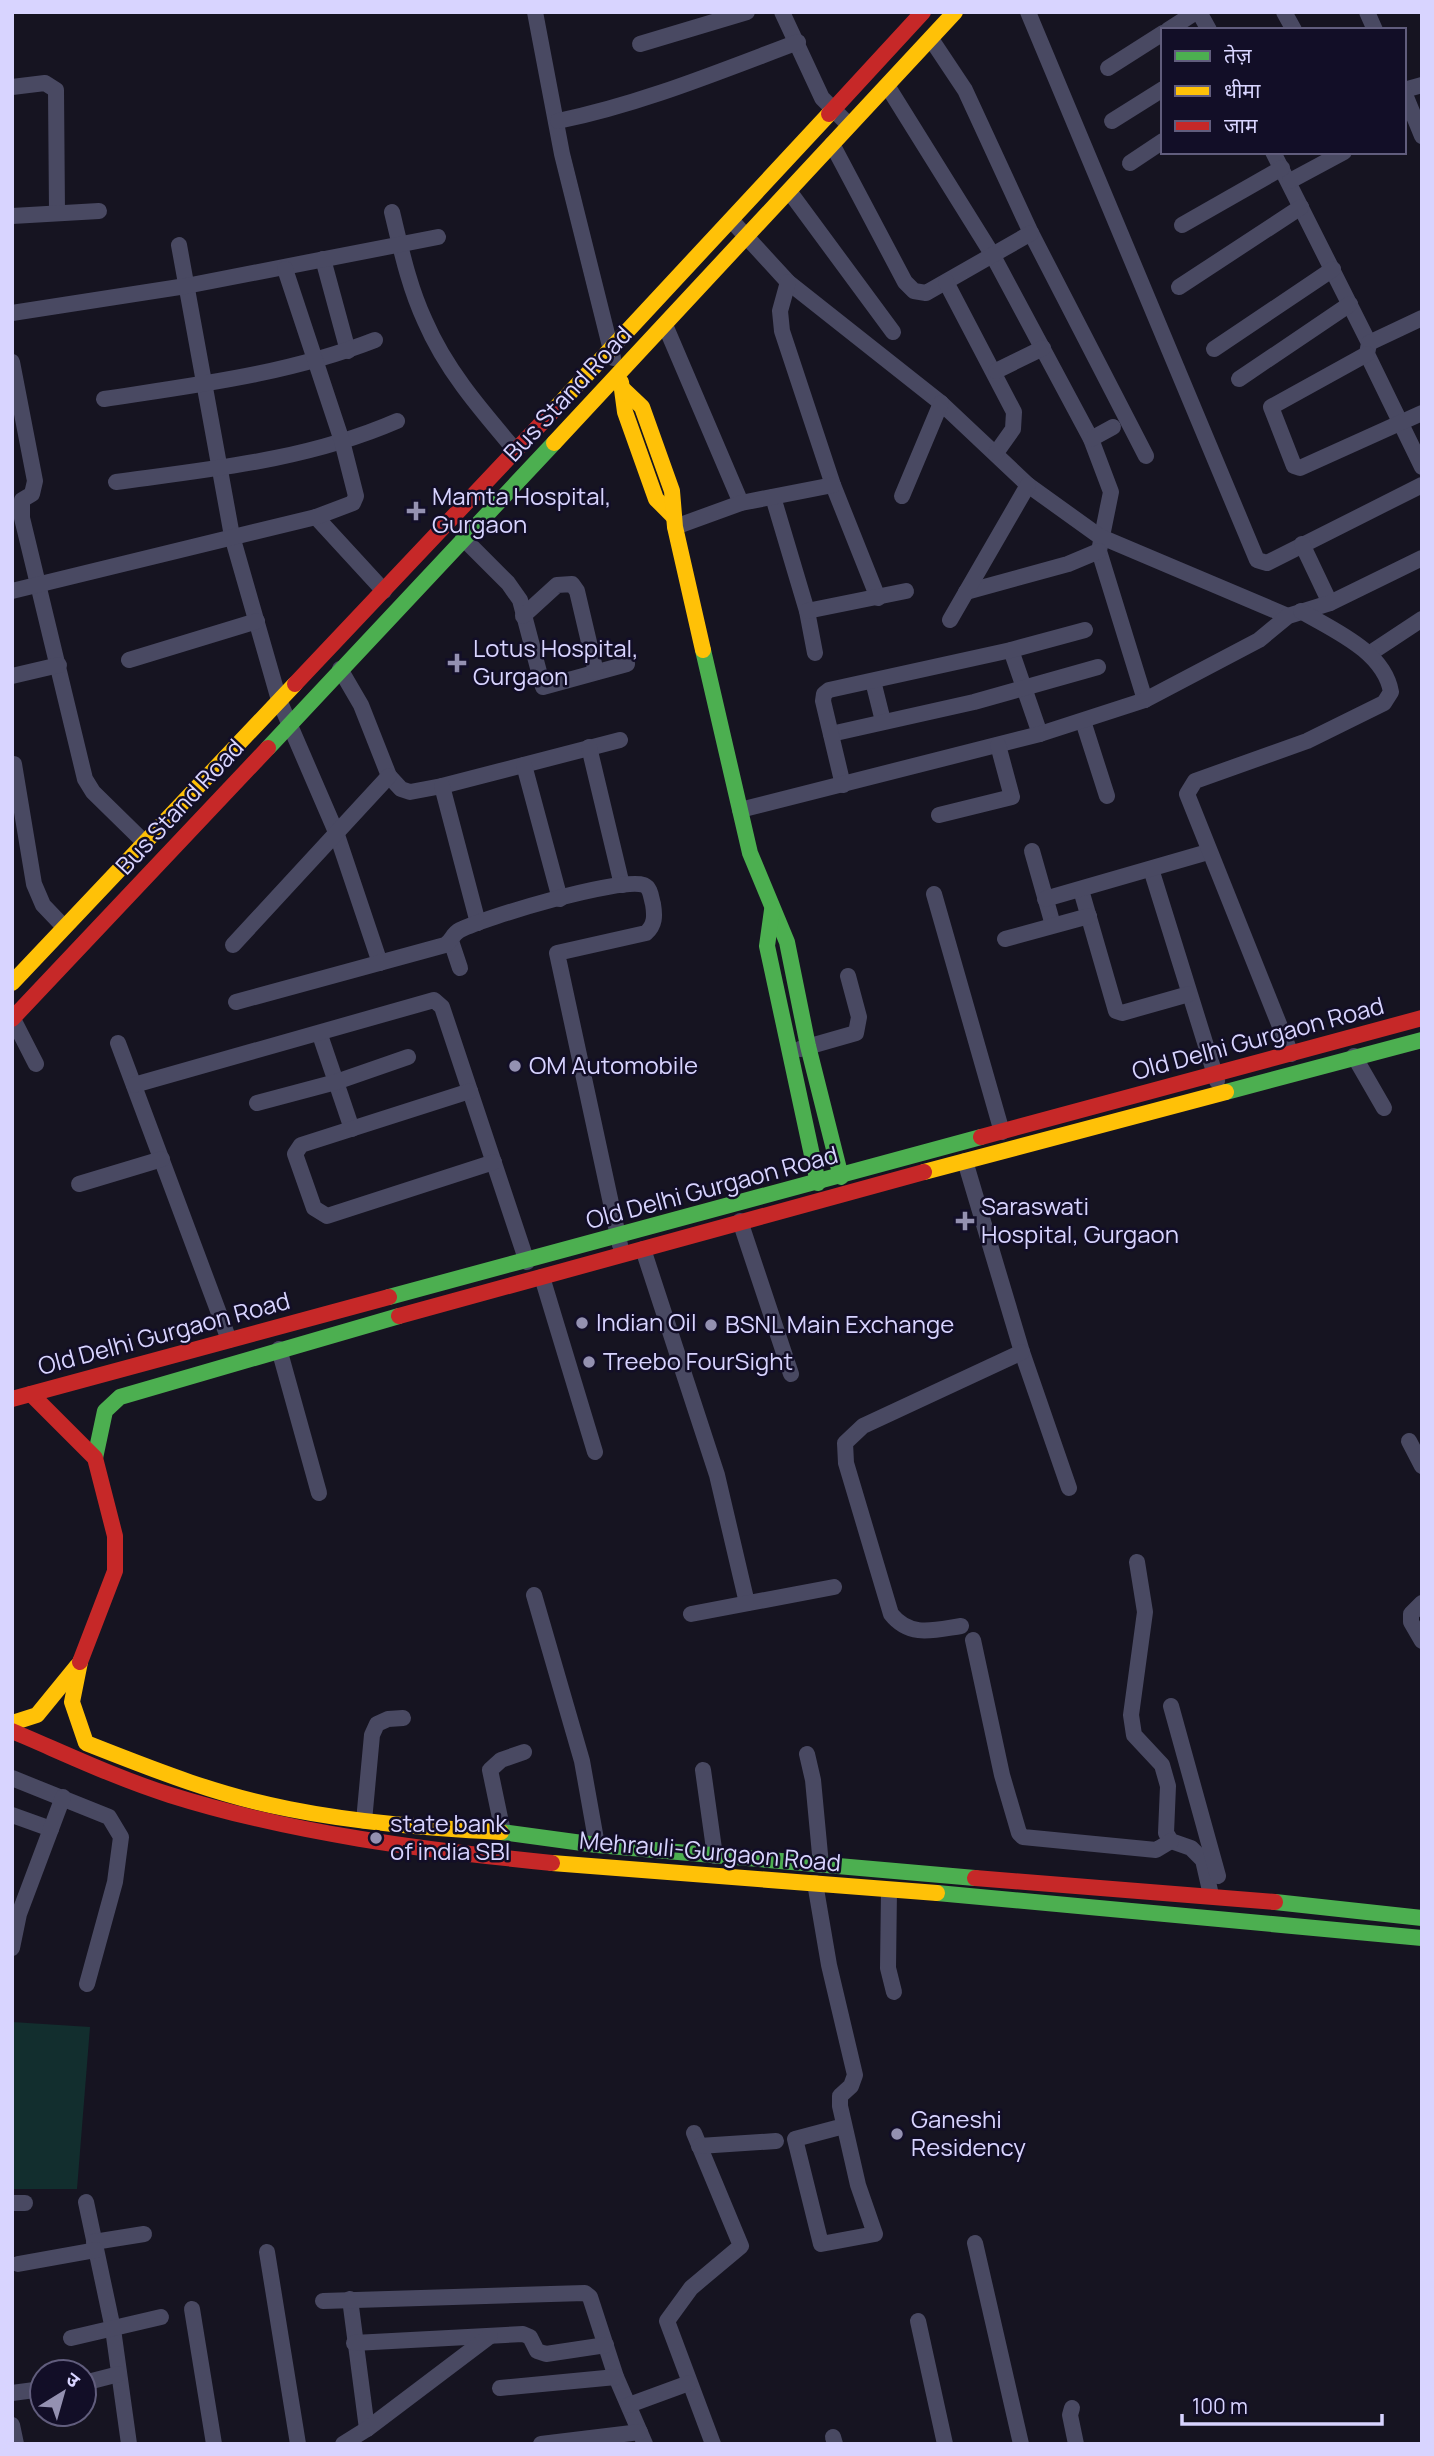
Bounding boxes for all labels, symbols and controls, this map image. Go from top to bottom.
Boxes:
legend [1161,28,1406,154]
text: तेज़ [1224,41,1252,69]
text: धीमा [1224,76,1261,104]
text: जाम [1224,111,1258,139]
street label: Bus Stand Road [495,318,638,468]
place label: Mamta Hospital, Gurgaon [432,479,611,540]
marker: Mamta Hospital, Gurgaon [406,501,426,521]
place label: Lotus Hospital, Gurgaon [473,631,639,692]
marker: Lotus Hospital, Gurgaon [447,653,467,673]
street label: Bus Stand Road [107,731,250,881]
street label: Old Delhi Gurgaon Road [1128,988,1387,1087]
place label: OM Automobile [529,1048,698,1081]
marker: OM Automobile [507,1058,523,1074]
street label: Old Delhi Gurgaon Road [582,1137,841,1236]
place label: Saraswati Hospital, Gurgaon [981,1189,1179,1250]
marker: Saraswati Hospital, Gurgaon [955,1211,975,1231]
street label: Old Delhi Gurgaon Road [34,1283,293,1382]
place label: Indian Oil [596,1305,697,1338]
place label: BSNL Main Exchange [725,1307,954,1340]
marker: Indian Oil [574,1315,590,1331]
marker: BSNL Main Exchange [703,1317,719,1333]
place label: Treebo FourSight [603,1344,793,1377]
marker: Treebo FourSight [581,1354,597,1370]
place label: state bank of india SBI [390,1806,510,1867]
street label: Mehrauli-Gurgaon Road [578,1823,842,1878]
marker: state bank of india SBI [368,1830,384,1846]
place label: Ganeshi Residency [911,2102,1026,2163]
marker: Ganeshi Residency [889,2126,905,2142]
north arrow [28,2358,98,2428]
text: उ [61,2366,86,2394]
scale bar [1182,2382,1382,2426]
text: 100 m [1192,2392,1248,2420]

